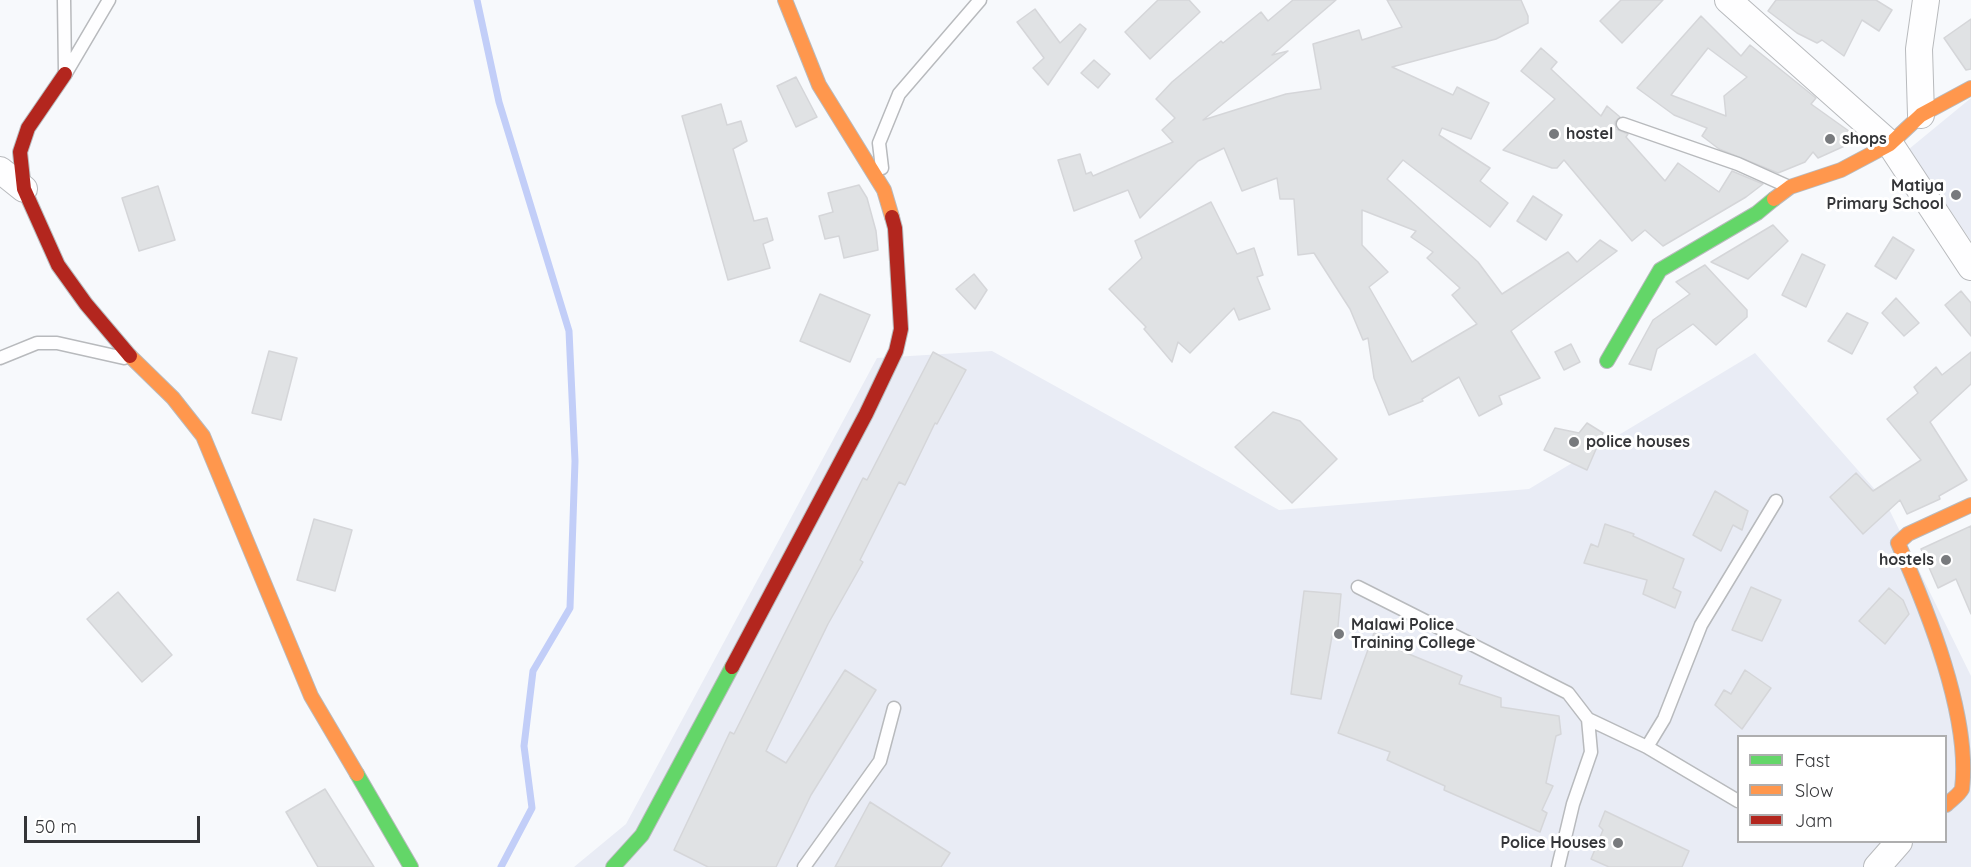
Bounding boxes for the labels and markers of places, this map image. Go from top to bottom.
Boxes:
place label: hostel [1566,124,1613,144]
marker: hostel [1547,127,1561,141]
place label: shops [1842,129,1887,149]
marker: shops [1823,132,1837,146]
place label: Matiya Primary School [1826,176,1944,214]
marker: Matiya Primary School [1949,188,1963,202]
place label: police houses [1586,432,1690,452]
marker: police houses [1567,435,1581,449]
place label: hostels [1879,550,1934,570]
marker: hostels [1939,553,1953,567]
place label: Malawi Police Training College [1351,615,1475,653]
marker: Malawi Police Training College [1332,627,1346,641]
place label: Police Houses [1500,833,1606,853]
marker: Police Houses [1611,836,1625,850]

